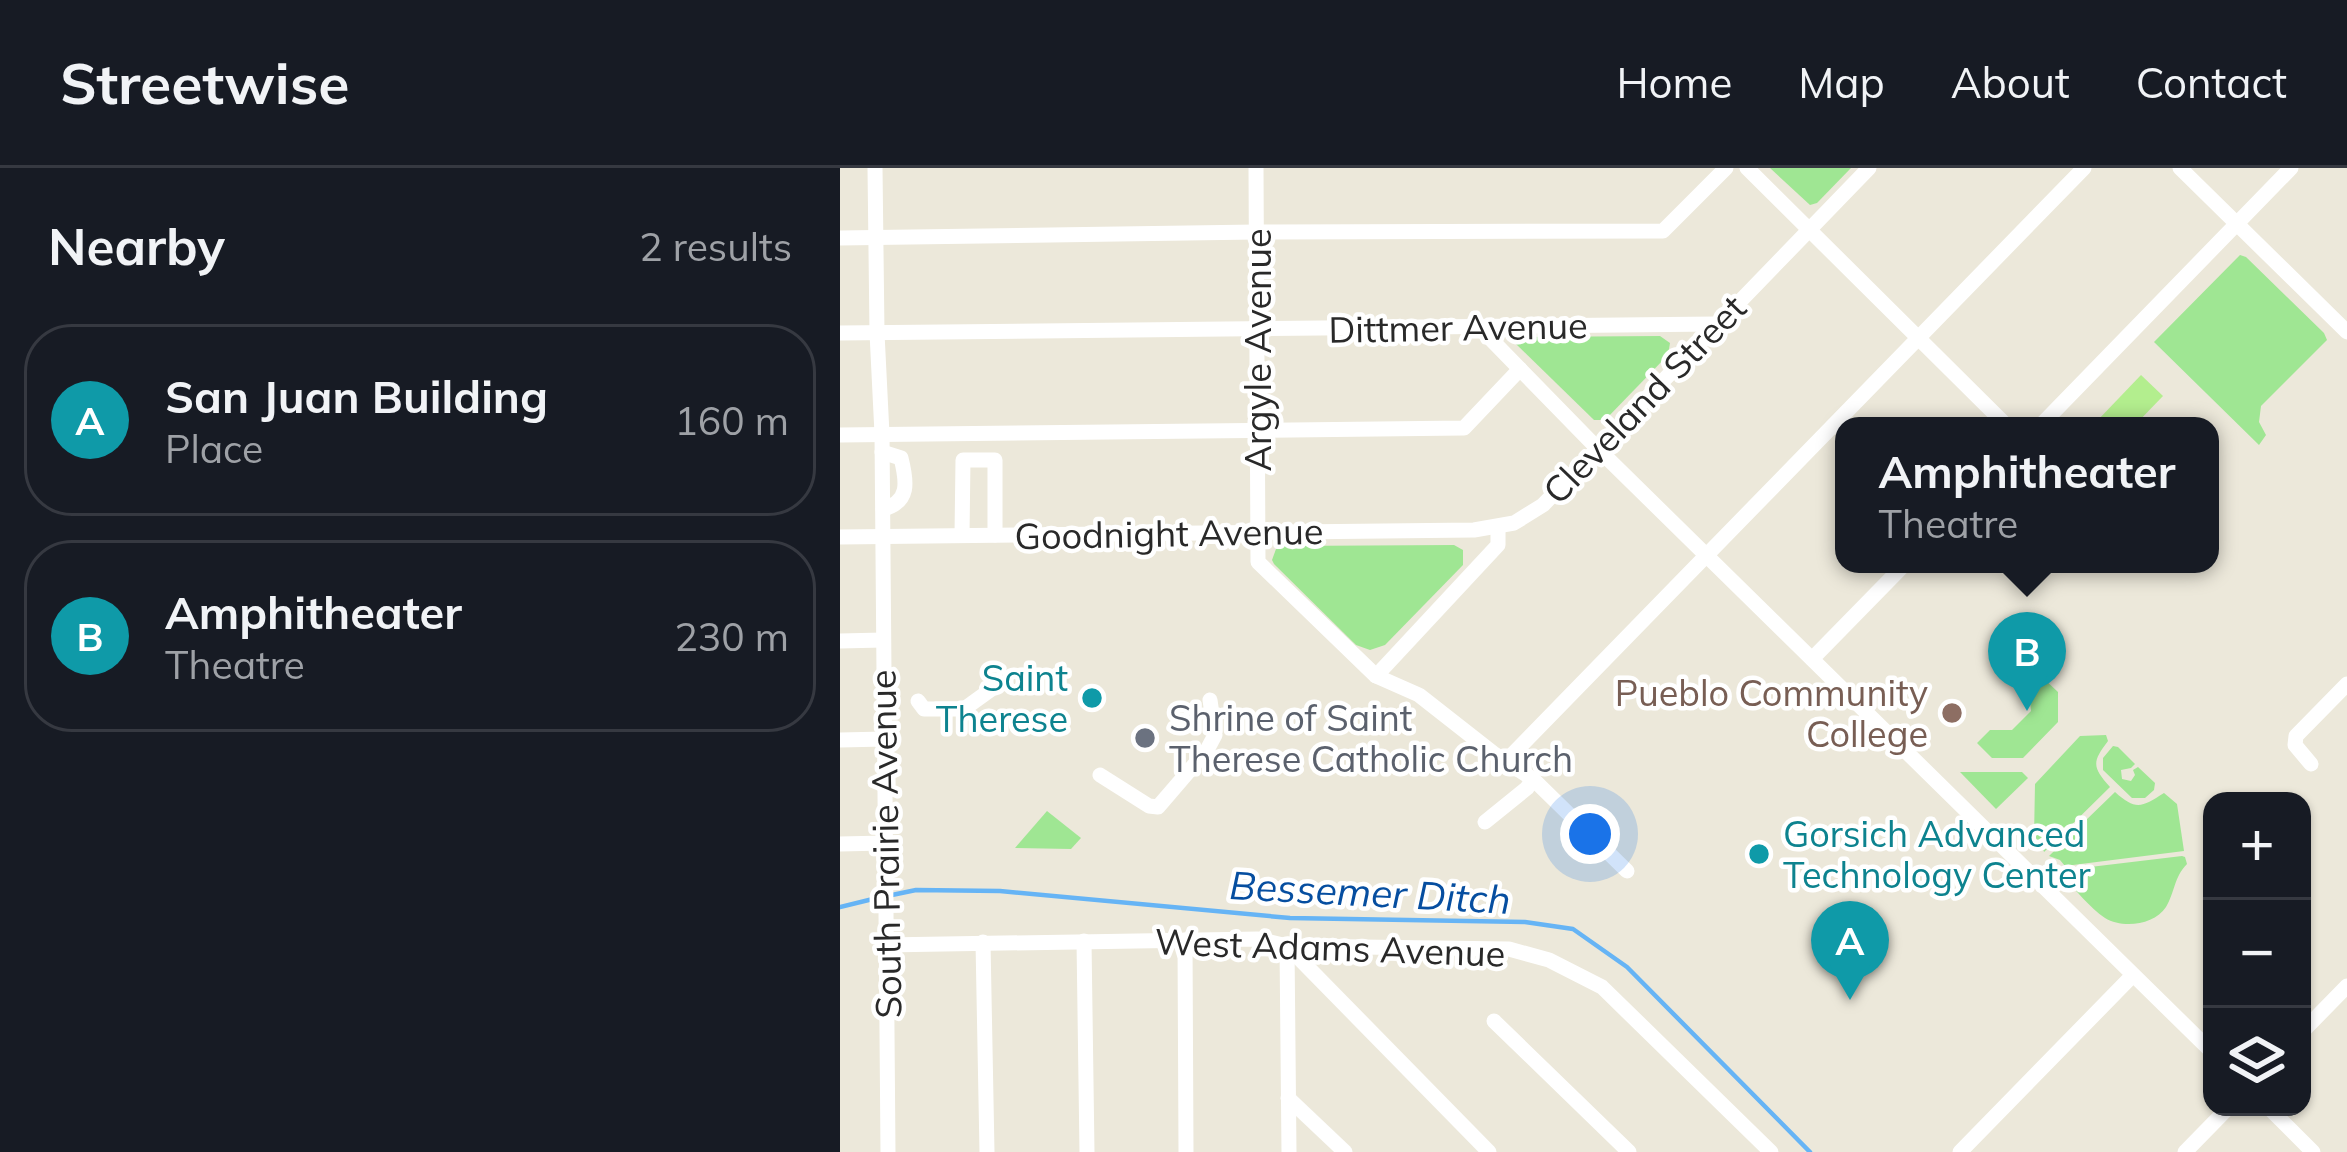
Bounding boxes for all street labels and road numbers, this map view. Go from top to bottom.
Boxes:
street label: Argyle Avenue [1235,228,1280,472]
street label: Cleveland Street [1533,285,1755,513]
street label: Dittmer Avenue [1328,302,1588,352]
street label: Goodnight Avenue [1014,508,1324,558]
street label: South Prairie Avenue [859,669,911,1019]
street label: West Adams Avenue [1154,918,1506,976]

